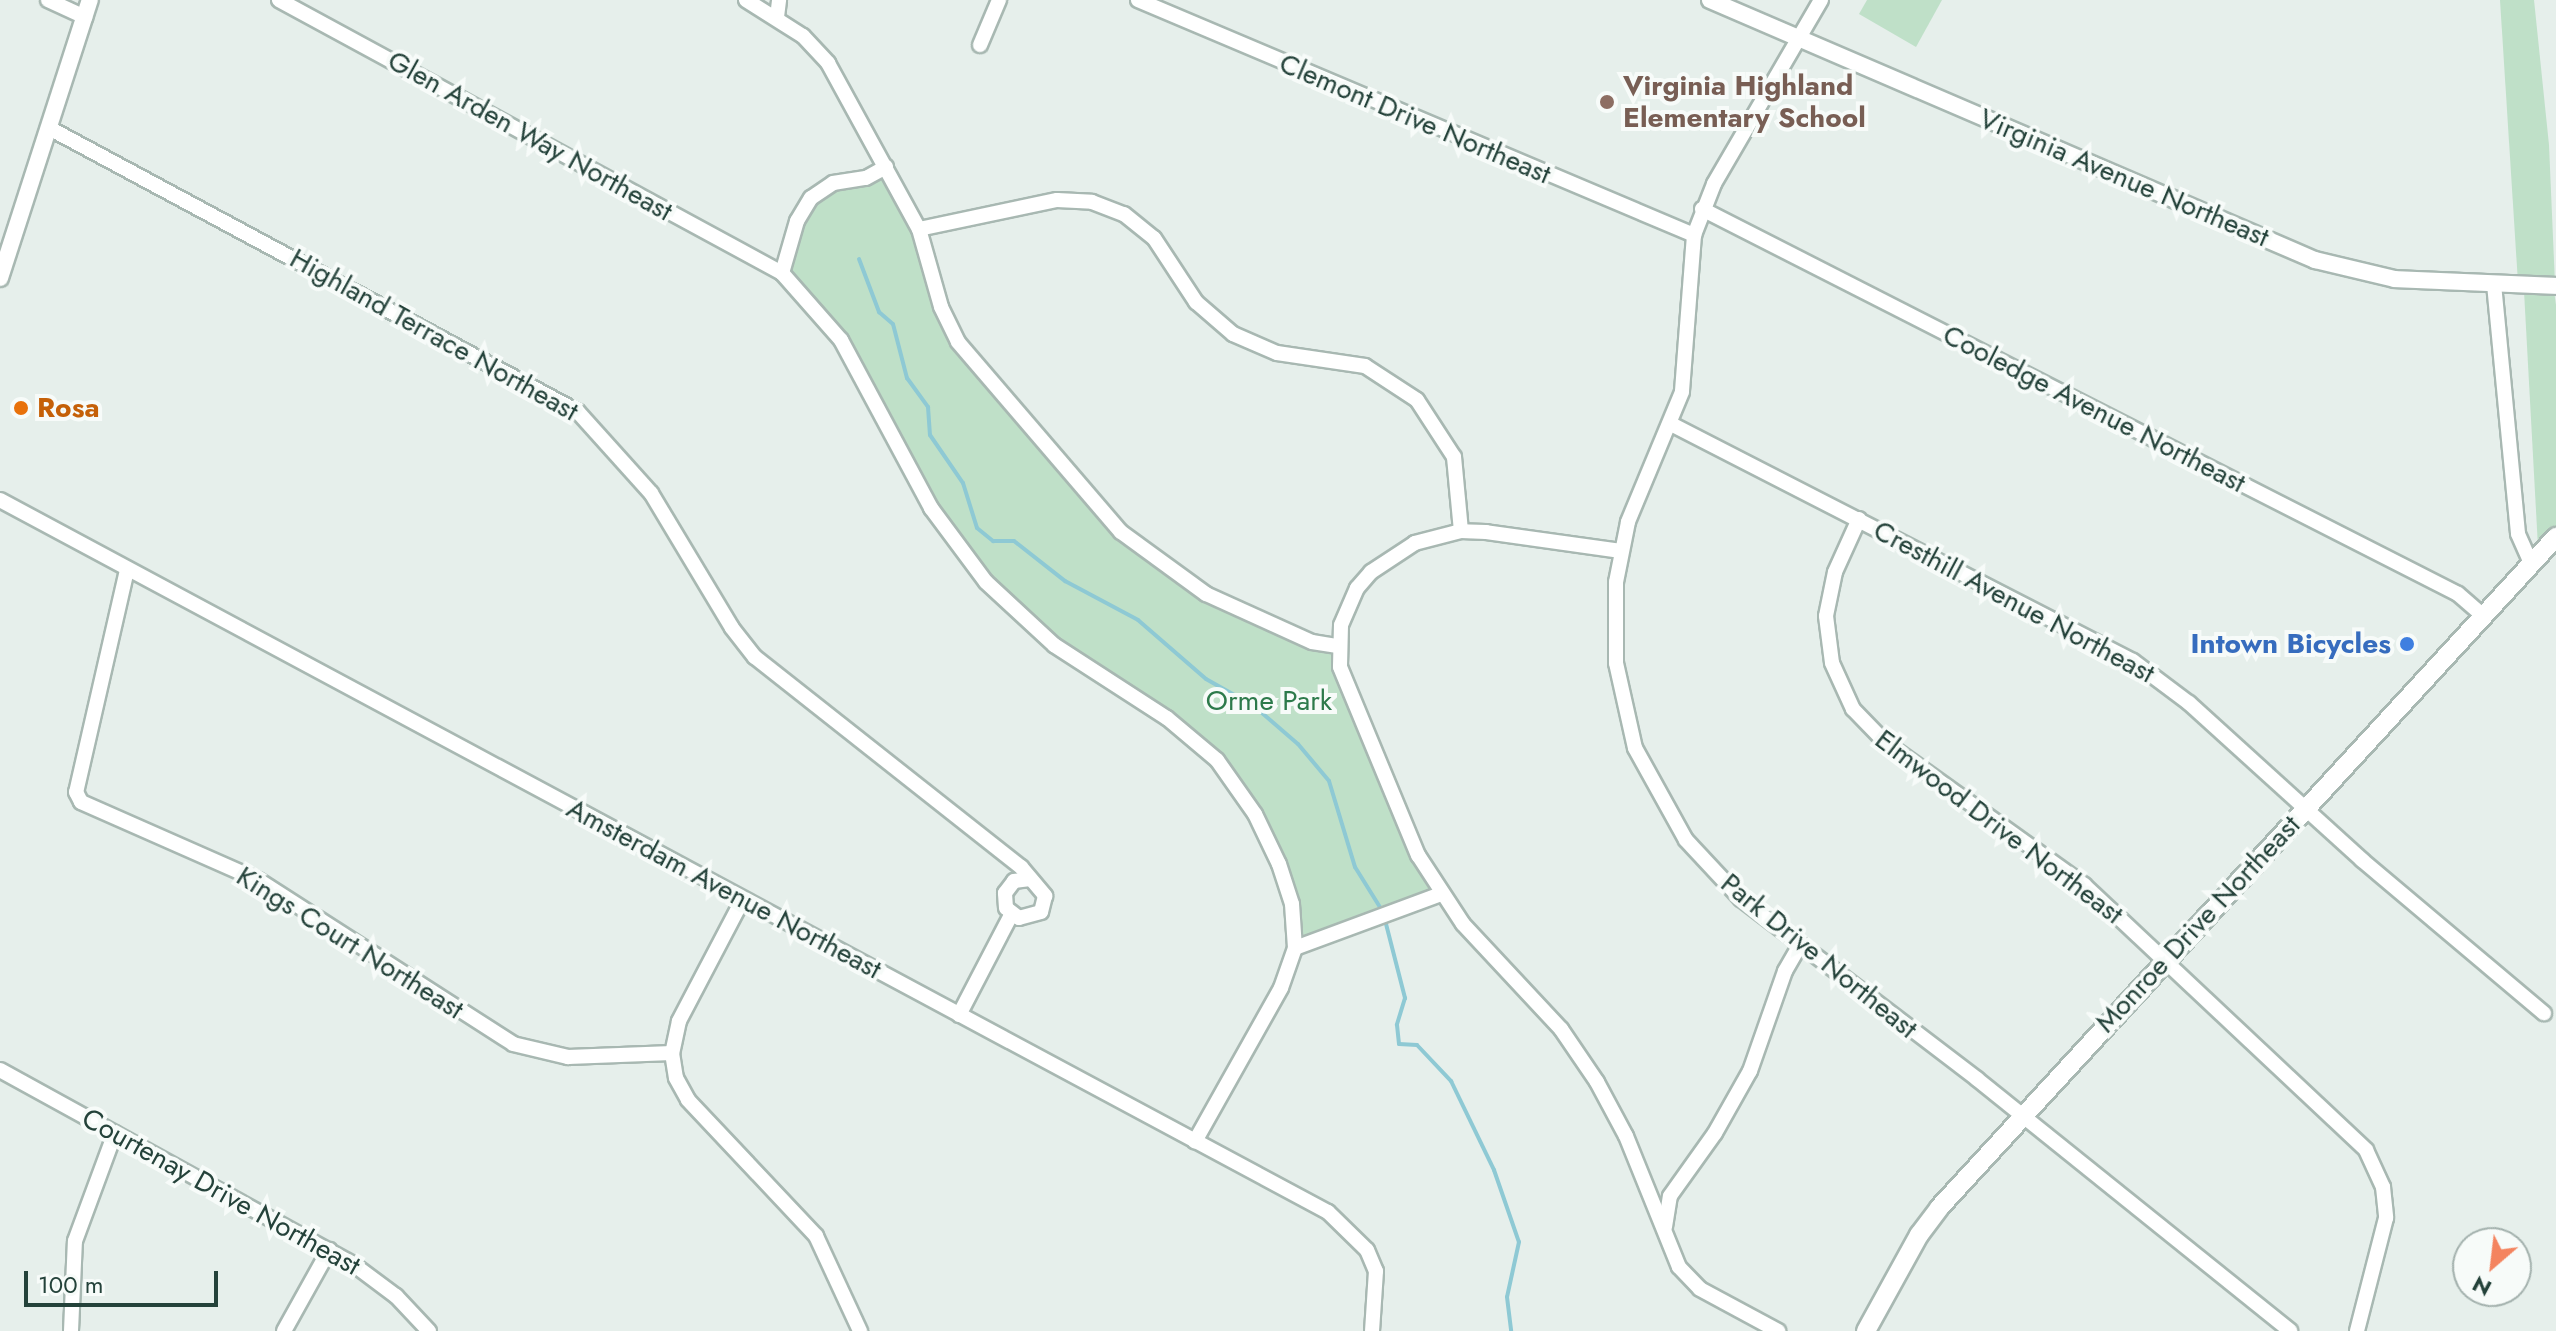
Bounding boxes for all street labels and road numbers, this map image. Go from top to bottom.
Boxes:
street label: Glen Arden Way Northeast [382,44,678,228]
street label: Clemont Drive Northeast [1274,47,1556,191]
street label: Virginia Avenue Northeast [1974,102,2274,254]
street label: Highland Terrace Northeast [284,242,584,428]
street label: Cooledge Avenue Northeast [1937,318,2251,500]
street label: Cresthill Avenue Northeast [1868,514,2160,690]
street label: Elmwood Drive Northeast [1868,723,2130,931]
street label: Amsterdam Avenue Northeast [561,792,887,986]
street label: Monroe Drive Northeast [2089,809,2307,1039]
street label: Kings Court Northeast [230,860,470,1026]
street label: Park Drive Northeast [1714,867,1924,1045]
street label: Courtenay Drive Northeast [76,1101,366,1283]

